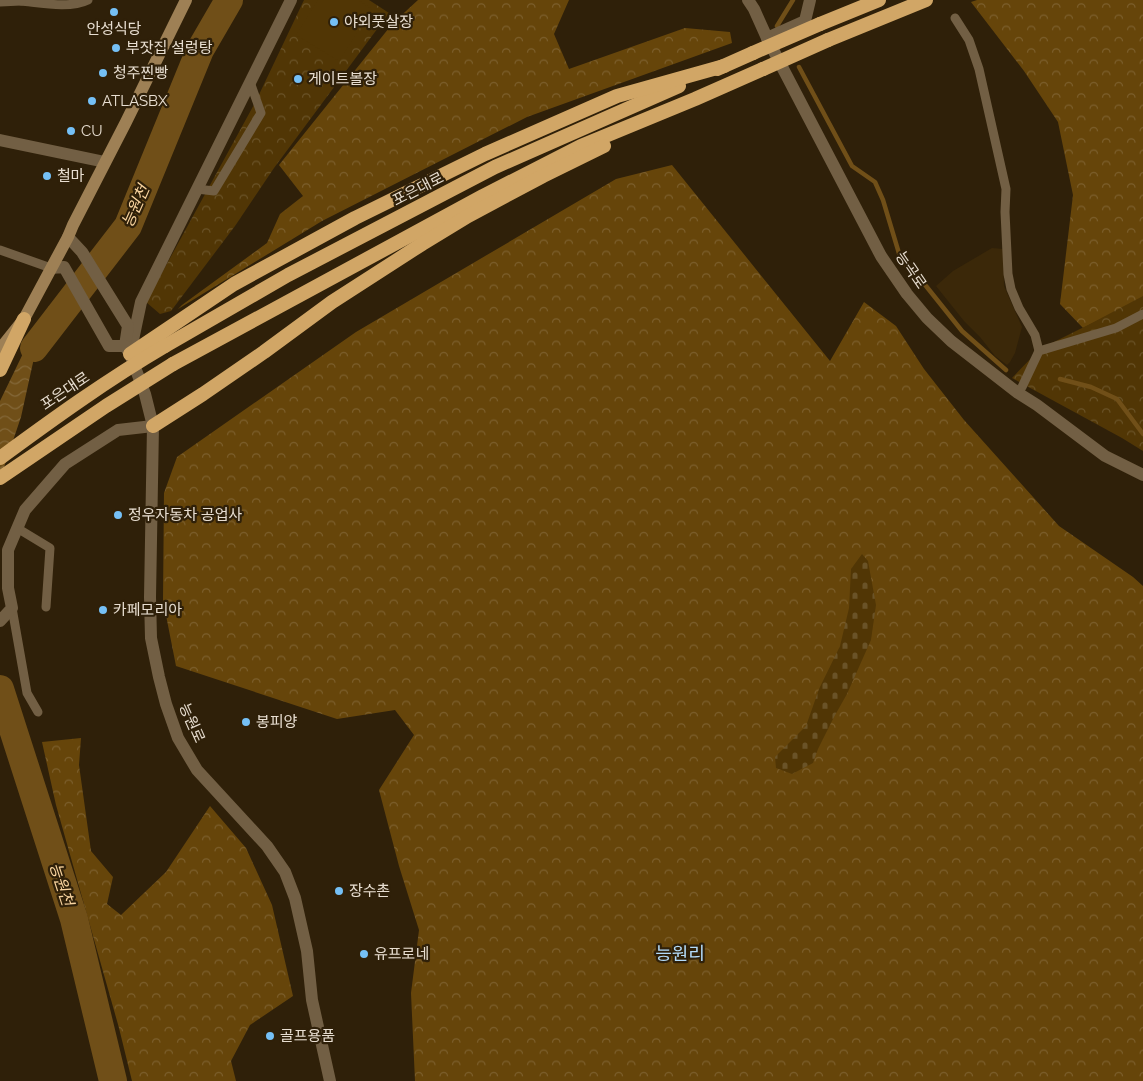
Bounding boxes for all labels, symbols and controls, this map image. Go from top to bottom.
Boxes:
marker: 안성식당 [108,6,120,18]
place label: 야외풋살장 [344,13,413,31]
marker: 야외풋살장 [328,16,340,28]
place label: 안성식당 [86,20,142,38]
place label: 부잣집 설렁탕 [126,39,213,57]
marker: 부잣집 설렁탕 [110,42,122,54]
place label: 청주찐빵 [113,64,168,82]
marker: 청주찐빵 [97,67,109,79]
place label: 게이트볼장 [308,70,377,88]
marker: 게이트볼장 [292,73,304,85]
place label: ATLASBX [102,92,168,110]
marker: ATLASBX [86,95,98,107]
place label: CU [81,122,103,140]
marker: CU [65,125,77,137]
place label: 철마 [57,167,85,185]
street label: 포은대로 [389,168,447,210]
marker: 철마 [41,170,53,182]
water label: 능원천 [118,180,154,230]
street label: 능곡로 [892,248,930,292]
street label: 포은대로 [37,368,93,414]
place label: 정우자동차 공업사 [128,506,242,524]
marker: 정우자동차 공업사 [112,509,124,521]
place label: 카페모리아 [113,601,182,619]
marker: 카페모리아 [97,604,109,616]
street label: 능원로 [175,700,209,746]
place label: 봉피양 [256,713,298,731]
marker: 봉피양 [240,716,252,728]
water label: 능원천 [46,860,78,910]
place label: 장수촌 [349,882,390,900]
marker: 장수촌 [333,885,345,897]
district label: 능원리 [655,943,705,964]
place label: 유프로네 [374,945,429,963]
marker: 유프로네 [358,948,370,960]
place label: 골프용품 [280,1027,335,1045]
marker: 골프용품 [264,1030,276,1042]

